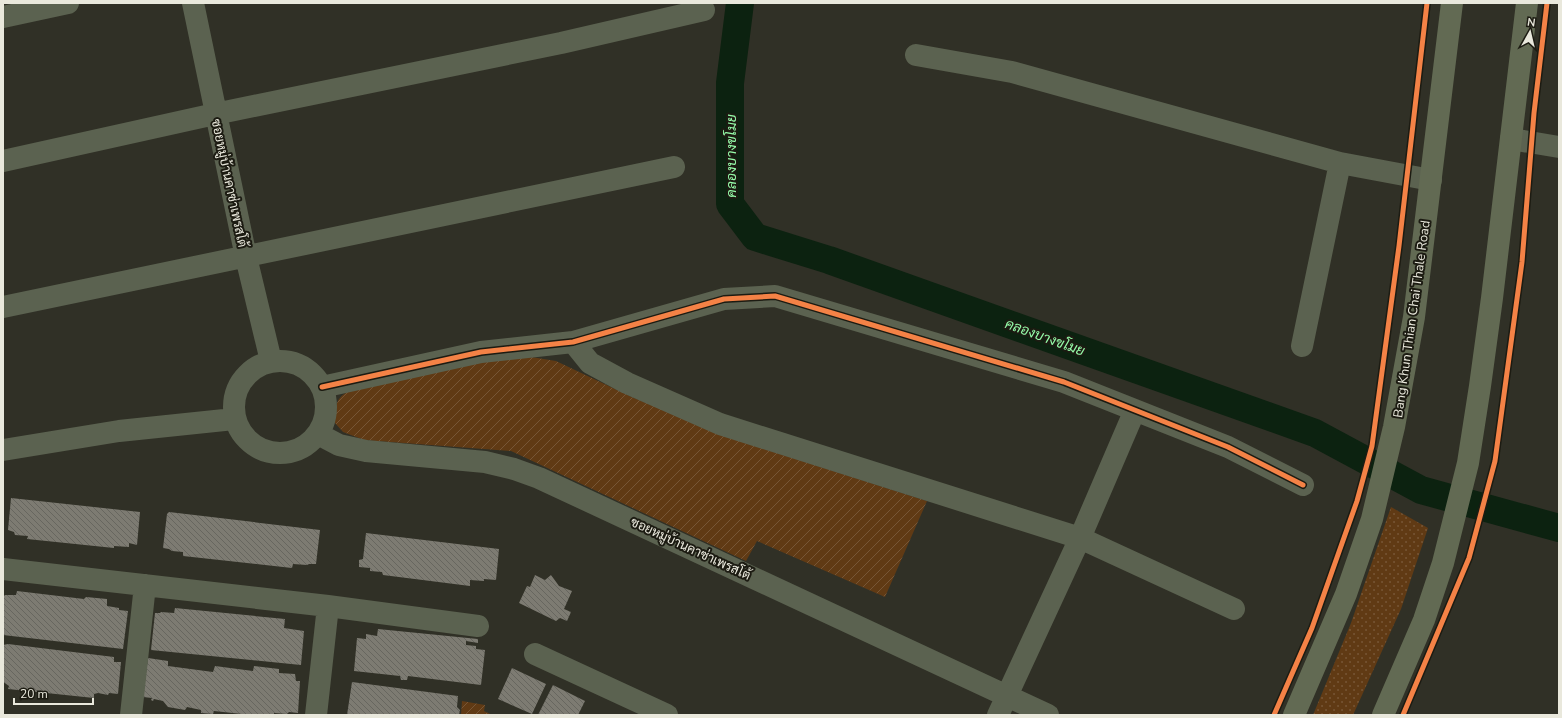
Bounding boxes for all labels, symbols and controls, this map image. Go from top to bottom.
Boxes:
north arrow [1510,12,1550,52]
text: N [1526,15,1536,31]
water label: คลองบางขโมย [722,114,741,198]
street label: ซอยหมู่บ้านคาซ่าเพรสโต้ [207,117,253,250]
street label: Bang Khun Thian Chai Thale Road [1389,219,1435,419]
water label: คลองบางขโมย [1002,314,1087,361]
street label: ซอยหมู่บ้านคาซ่าเพรสโต้ [628,512,755,585]
scale bar [14,680,93,706]
text: 20 m [20,686,48,702]

